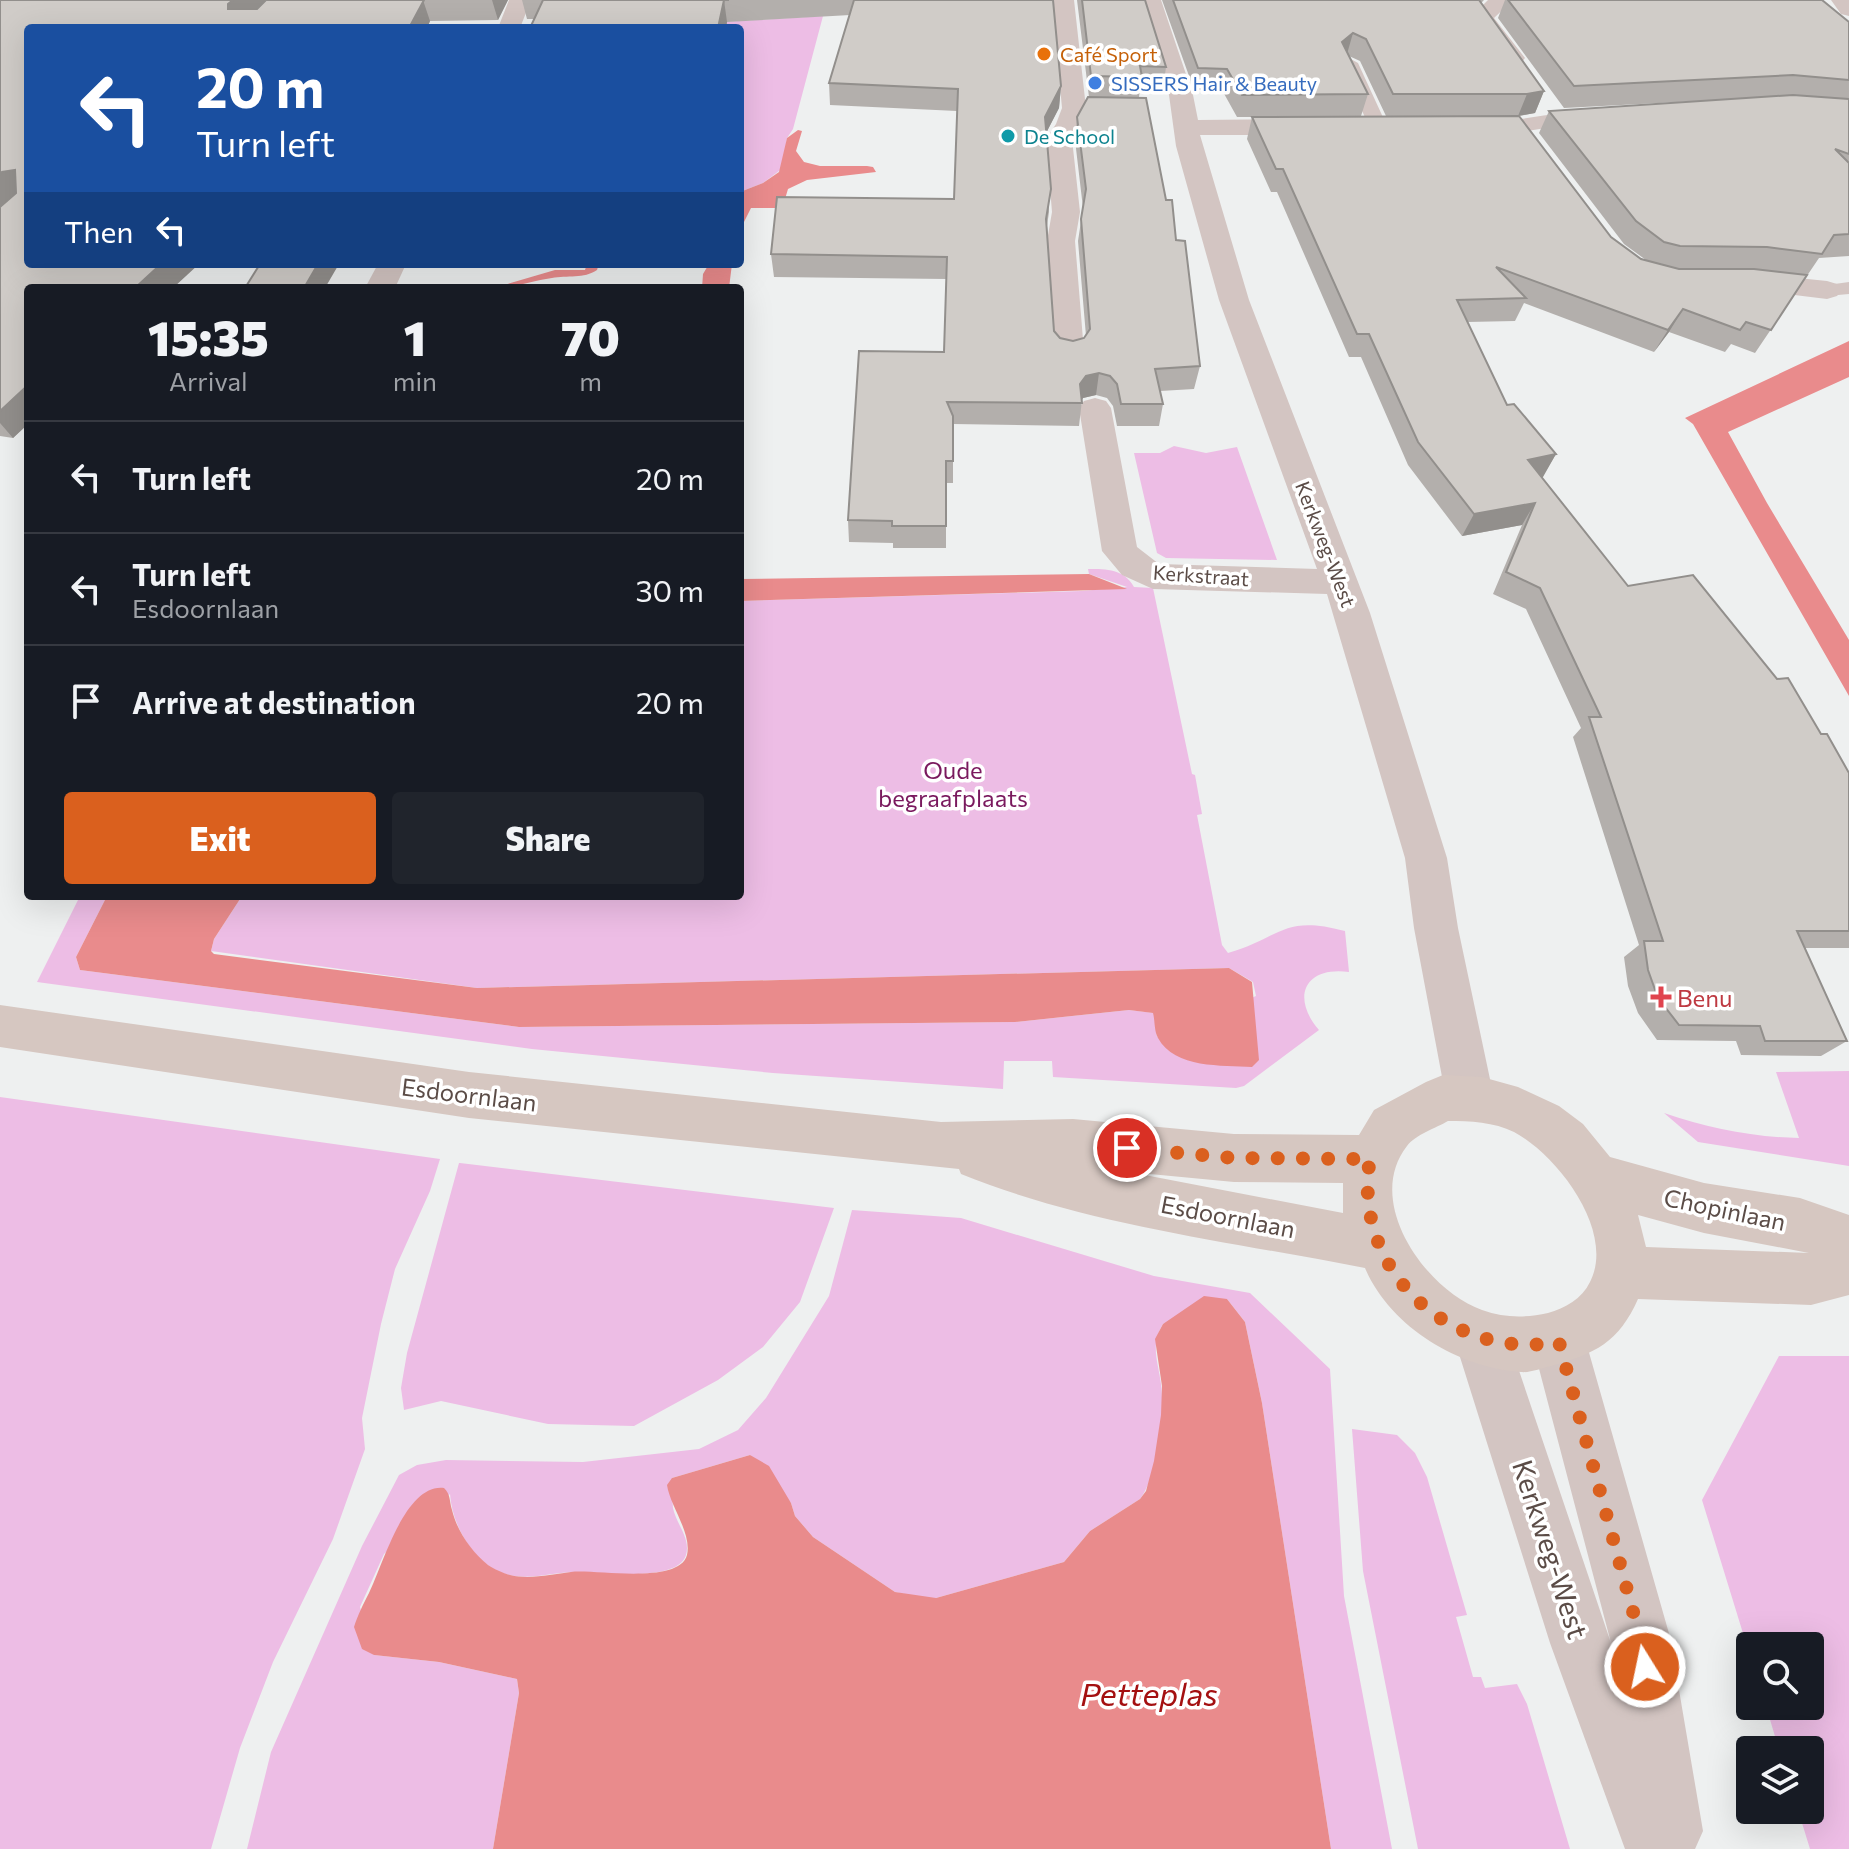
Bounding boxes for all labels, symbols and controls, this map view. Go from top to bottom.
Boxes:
place label: Café Sport [1060,42,1158,66]
marker: Café Sport [1035,45,1053,63]
text: 20 m [196,51,324,120]
icon: left [64,56,168,160]
place label: SISSERS Hair & Beauty [1111,71,1317,95]
marker: SISSERS Hair & Beauty [1086,74,1104,92]
text: Turn left [196,120,335,164]
place label: De School [1024,124,1115,148]
marker: De School [999,127,1017,145]
icon: left [149,208,193,252]
text: Then [64,212,133,249]
text: 15:35 [148,307,269,366]
text: 1 [404,307,426,366]
text: 70 [561,307,620,366]
text: Arrival [169,365,248,396]
text: min [393,365,437,396]
text: m [579,365,602,396]
icon: left [64,455,108,499]
text: Turn left [132,459,251,496]
text: 20 m [636,459,704,496]
street label: Kerkweg-West [1291,478,1361,610]
text: Turn left [132,555,251,592]
street label: Kerkstraat [1152,560,1250,590]
icon: left [64,567,108,611]
text: 30 m [635,571,704,608]
text: Esdoornlaan [132,592,279,623]
icon: arrive [64,679,108,723]
text: Arrive at destination [132,683,416,720]
text: 20 m [636,683,704,720]
park label: Oude begraafplaats [878,755,1028,812]
button: Exit [64,792,376,884]
button: Share [392,792,704,884]
place label: Benu [1677,983,1732,1012]
marker: Benu [1652,988,1670,1006]
street label: Esdoornlaan [400,1071,538,1117]
pin [1093,1114,1161,1182]
icon: arrive [1105,1126,1149,1170]
street label: Chopinlaan [1662,1182,1788,1236]
street label: Esdoornlaan [1159,1189,1297,1243]
street label: Kerkweg-West [1506,1455,1596,1643]
position arrow [1603,1625,1687,1709]
map controls [1736,1632,1824,1824]
button: search [1736,1632,1824,1720]
water label: Petteplas [1080,1673,1218,1713]
button: layers [1736,1736,1824,1824]

